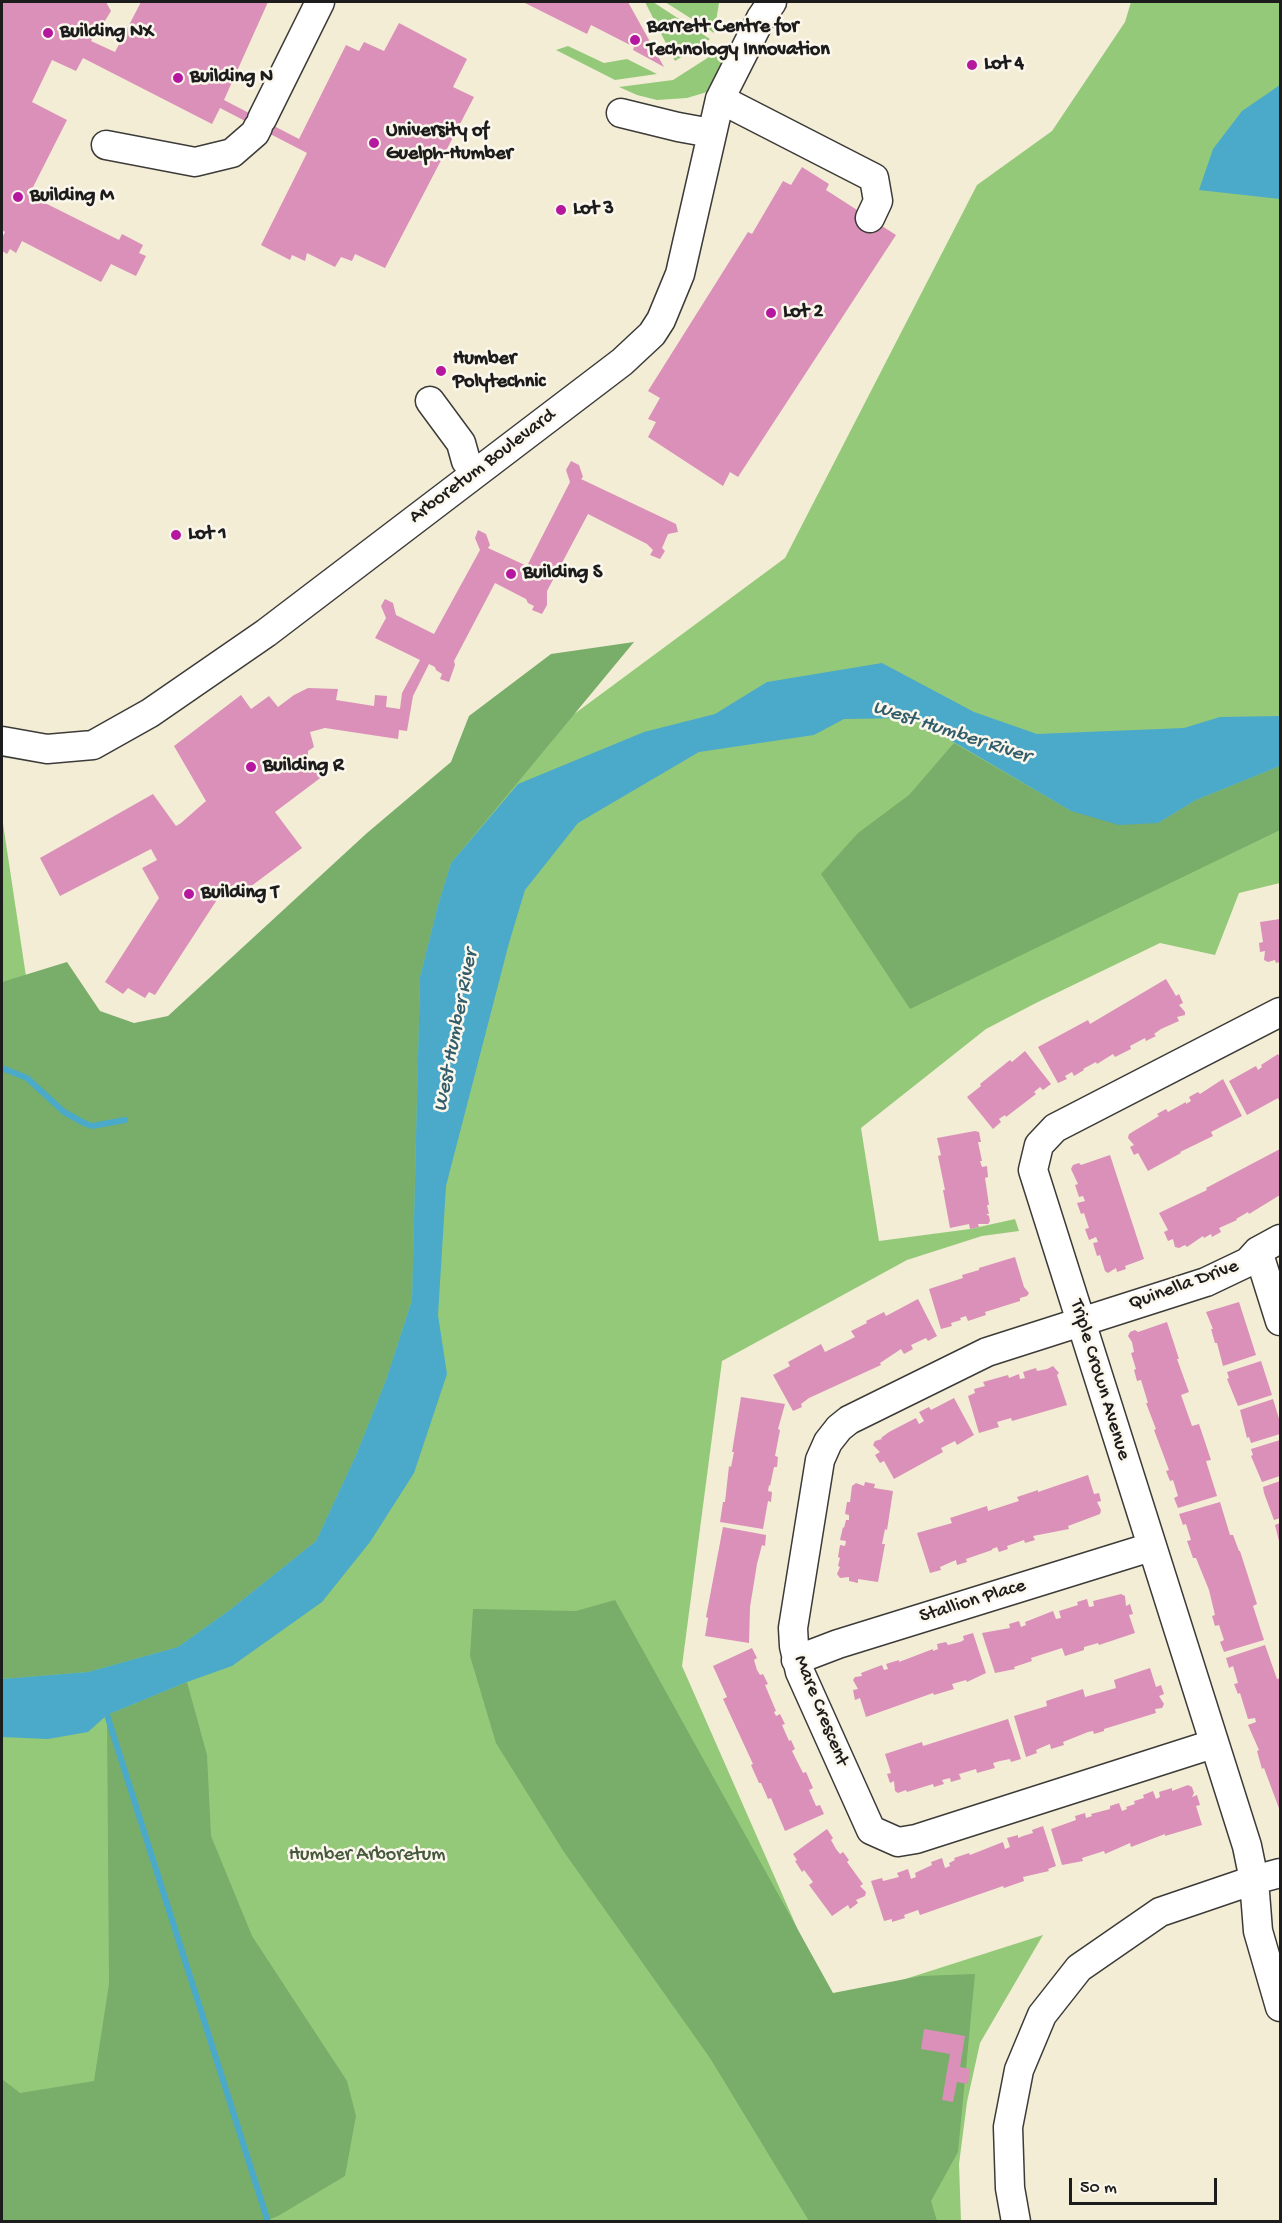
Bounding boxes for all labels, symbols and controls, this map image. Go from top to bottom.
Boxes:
place label: Barrett Centre for Technology Innovation [647,16,830,63]
place label: Building NX [60,21,154,45]
marker: Building NX [41,26,55,40]
marker: Barrett Centre for Technology Innovation [628,33,642,47]
place label: Lot 4 [984,53,1024,77]
marker: Lot 4 [965,58,979,72]
place label: Building N [190,66,273,90]
marker: Building N [171,71,185,85]
place label: University of Guelph-Humber [386,120,513,167]
marker: University of Guelph-Humber [367,136,381,150]
place label: Building M [30,185,114,209]
marker: Building M [11,190,25,204]
place label: Lot 3 [573,198,614,222]
marker: Lot 3 [554,203,568,217]
place label: Lot 2 [783,301,823,325]
marker: Lot 2 [764,306,778,320]
place label: Humber Polytechnic [453,348,545,395]
marker: Humber Polytechnic [434,364,448,378]
street label: Arboretum Boulevard [405,404,561,530]
place label: Lot 1 [188,523,227,547]
marker: Lot 1 [169,528,183,542]
place label: Building S [523,562,602,586]
marker: Building S [504,567,518,581]
water label: West Humber River [869,696,1033,770]
place label: Building R [263,755,343,779]
marker: Building R [244,760,258,774]
place label: Building T [201,882,279,906]
marker: Building T [182,887,196,901]
water label: West Humber River [429,948,485,1114]
street label: Quinella Drive [1126,1255,1242,1317]
street label: Triple Crown Avenue [1063,1297,1135,1463]
street label: Stallion Place [917,1574,1029,1630]
street label: Mare Crescent [787,1652,853,1770]
park label: Humber Arboretum [289,1844,445,1868]
scale bar [1072,2166,1220,2204]
text: 50 m [1080,2178,1117,2199]

